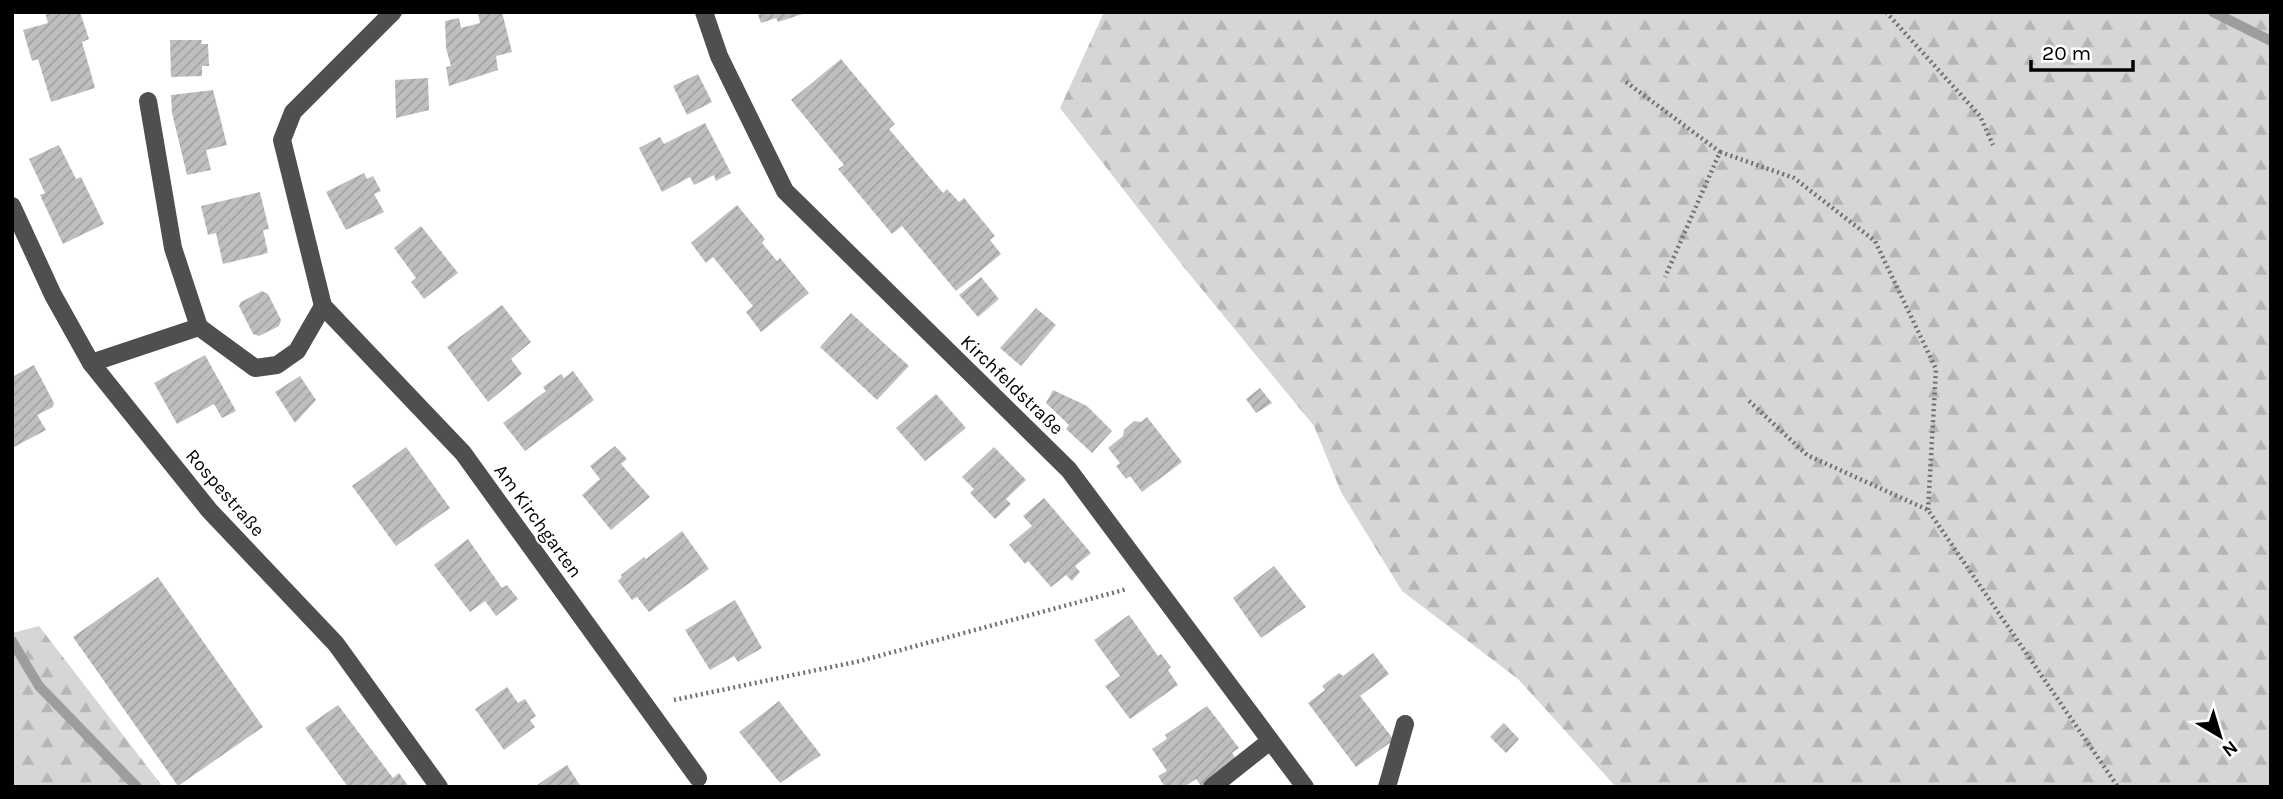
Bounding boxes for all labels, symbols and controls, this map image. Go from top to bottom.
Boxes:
scale bar [2031,28,2132,72]
text: 20 m [2042,41,2091,65]
street label: Kirchfeldstraße [956,331,1068,439]
street label: Rospestraße [181,445,269,541]
street label: Am Kirchgarten [489,460,587,582]
north arrow [2185,701,2255,771]
text: N [2218,736,2242,761]

